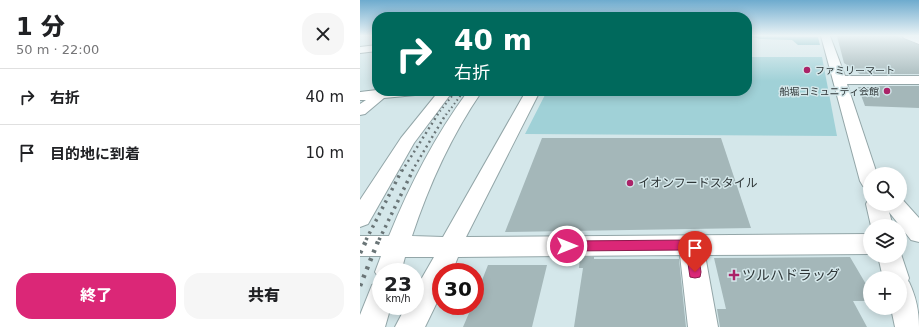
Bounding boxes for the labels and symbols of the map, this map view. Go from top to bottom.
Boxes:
marker: ファミリーマート [802,65,812,75]
place label: ファミリーマート [815,65,895,76]
place label: 船堀コミュニティ会館 [780,86,879,97]
marker: 船堀コミュニティ会館 [882,86,892,96]
place label: イオンフードスタイル [638,176,758,190]
marker: イオンフードスタイル [625,178,635,188]
position arrow [546,225,588,267]
pin [678,231,712,272]
speed limit sign: 30 [432,263,484,315]
place label: ツルハドラッグ [742,267,840,283]
marker: ツルハドラッグ [729,270,739,280]

